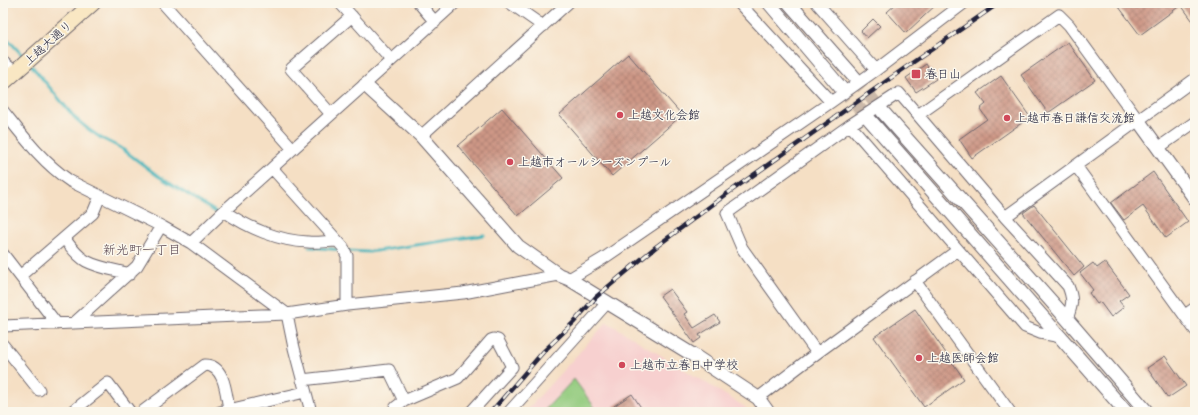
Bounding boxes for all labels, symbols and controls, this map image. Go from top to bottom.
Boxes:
street label: 上越大通り [20,17,76,70]
place label: 春日山 [925,66,961,83]
marker: 春日山 [910,68,922,80]
place label: 上越文化会館 [628,107,700,124]
marker: 上越文化会館 [615,110,625,120]
place label: 上越市春日謙信交流館 [1015,110,1135,127]
marker: 上越市春日謙信交流館 [1002,113,1012,123]
place label: 上越市オールシーズンプール [518,154,671,171]
marker: 上越市オールシーズンプール [505,157,515,167]
district label: 新光町一丁目 [103,241,181,259]
place label: 上越医師会館 [927,350,999,367]
marker: 上越医師会館 [914,353,924,363]
place label: 上越市立春日中学校 [630,357,738,374]
marker: 上越市立春日中学校 [617,360,627,370]

